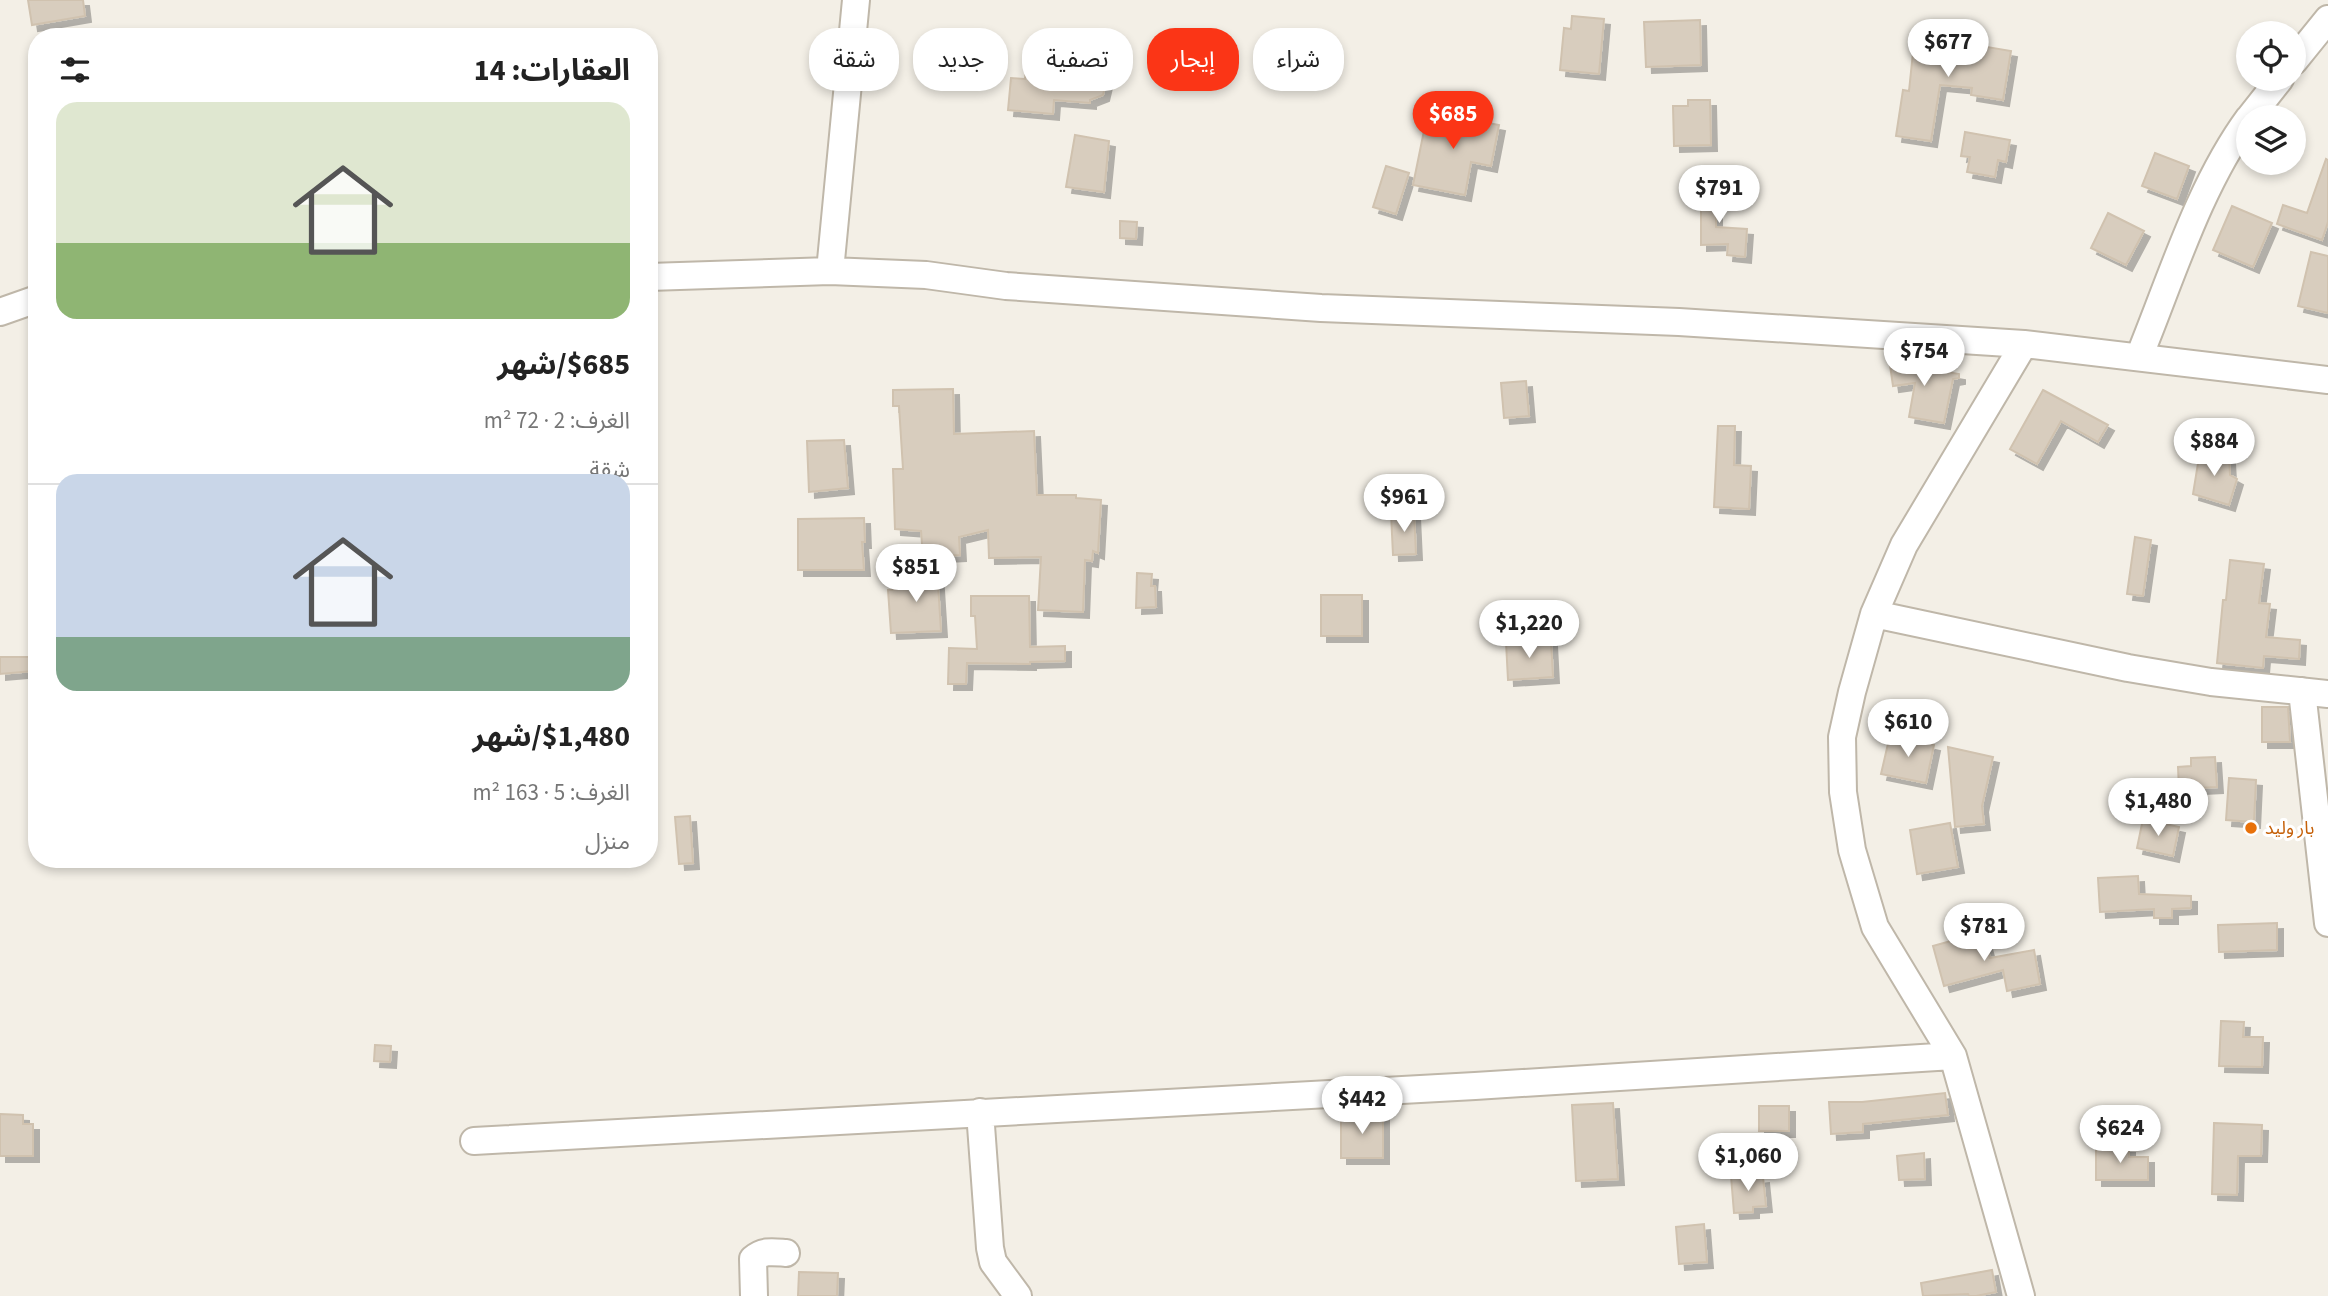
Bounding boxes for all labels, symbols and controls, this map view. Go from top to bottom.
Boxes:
pin: $677 [1907,20,1989,79]
map controls [2236,21,2306,175]
button: locate [2236,21,2306,91]
text: $677 [1924,25,1972,58]
chip: شقة [809,28,899,91]
chip: جديد [913,28,1008,91]
chip: تصفية [1022,28,1133,91]
chip: إيجار [1147,28,1239,91]
chip: شراء [1253,28,1344,91]
text: العقارات: 14 [474,49,630,92]
icon: filters [56,51,94,89]
pin: $685 [1412,92,1494,151]
text: $685 [1429,97,1477,130]
button: layers [2236,105,2306,175]
icon: home [280,147,406,273]
pin: $791 [1678,166,1760,225]
text: $791 [1695,171,1743,204]
pin: $754 [1883,328,1965,388]
text: $754 [1900,334,1948,367]
text: $685/شهر [497,343,630,386]
text: الغرف: 2 · 72 m² [484,404,630,437]
pin: $884 [2173,419,2255,478]
text: $884 [2190,424,2238,457]
text: شقة [589,453,630,486]
pin: $961 [1363,475,1445,534]
text: $961 [1380,480,1428,513]
icon: home [280,519,406,645]
pin: $851 [875,544,957,604]
text: $851 [892,550,940,583]
pin: $1,220 [1472,600,1586,660]
text: $1,220 [1495,606,1563,639]
pin: $610 [1867,700,1949,759]
text: $610 [1884,705,1932,738]
text: $1,480/شهر [472,715,630,758]
text: الغرف: 5 · 163 m² [472,776,630,809]
pin: $1,480 [2101,778,2215,838]
text: $1,480 [2124,784,2192,817]
place label: بار وليد [2265,816,2314,841]
marker: بار وليد [2243,820,2259,836]
text: منزل [585,825,630,858]
pin: $781 [1943,904,2025,963]
text: $781 [1960,909,2008,942]
pin: $442 [1321,1076,1403,1136]
text: $442 [1338,1082,1386,1115]
pin: $624 [2079,1106,2161,1165]
text: $624 [2096,1111,2144,1144]
pin: $1,060 [1691,1134,1805,1193]
text: $1,060 [1714,1139,1782,1172]

